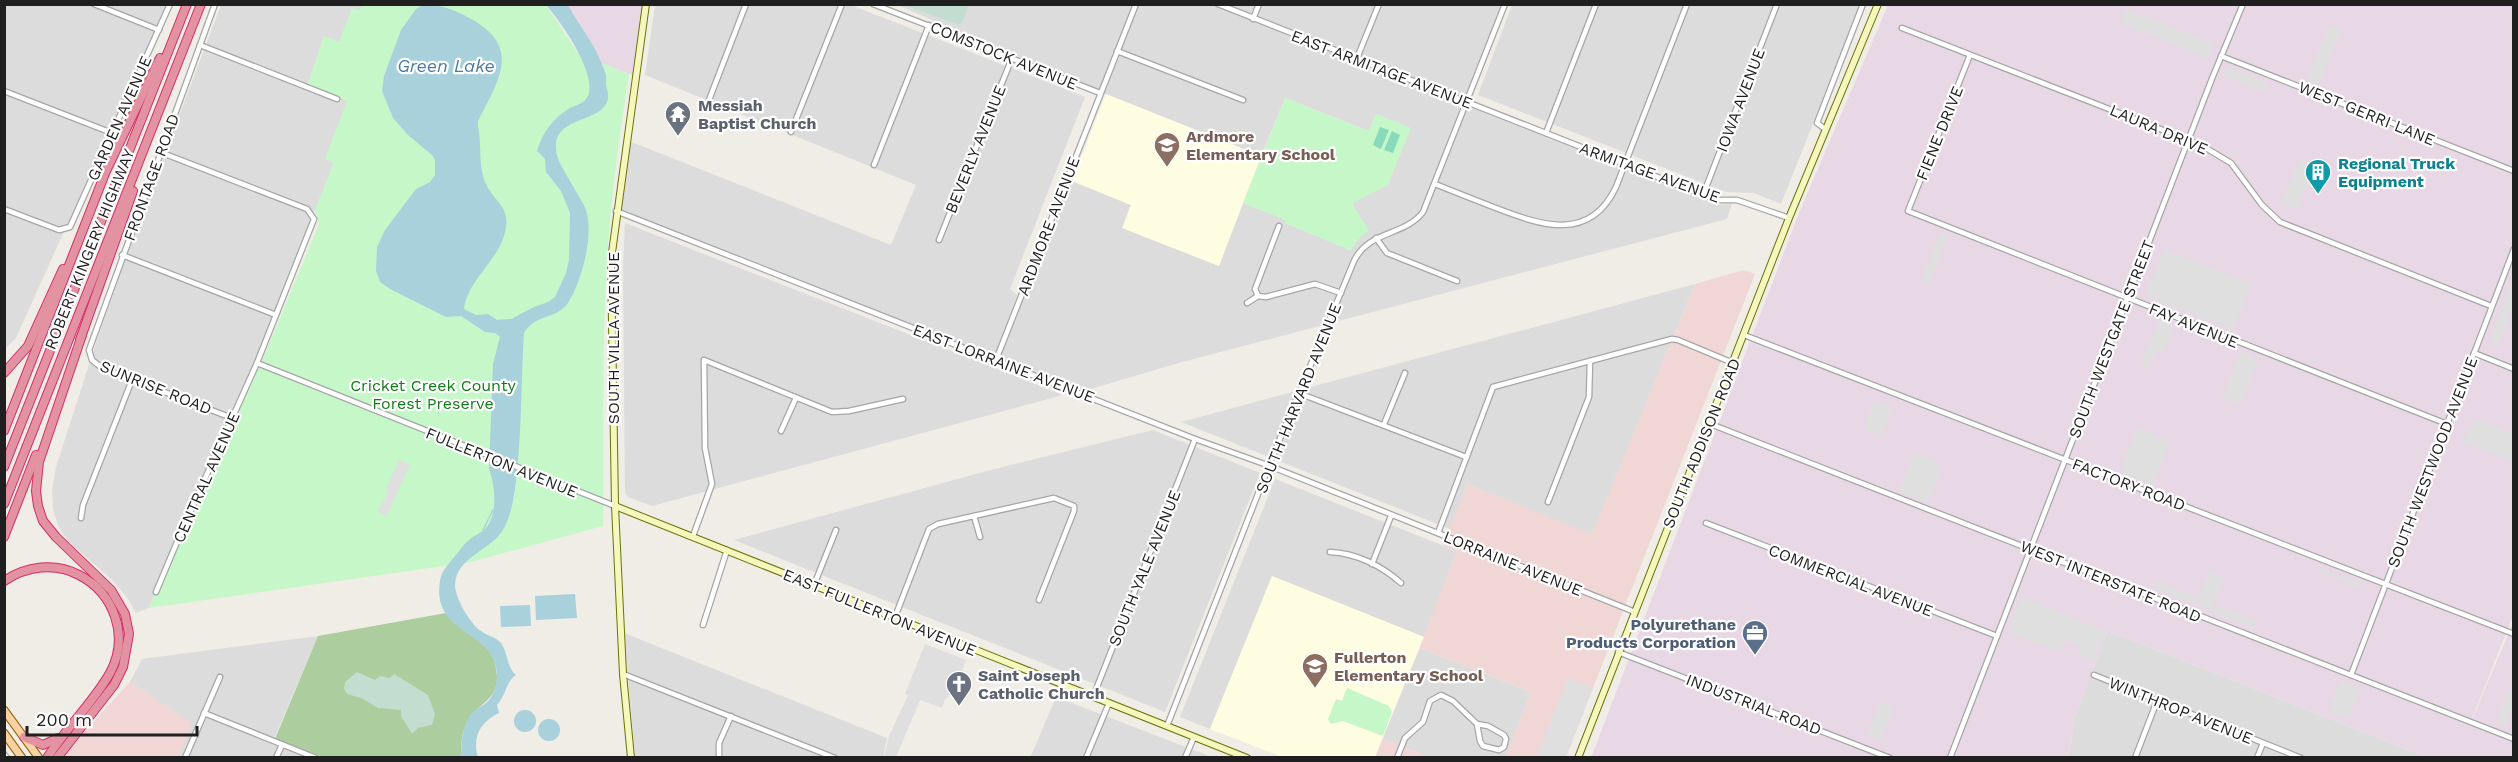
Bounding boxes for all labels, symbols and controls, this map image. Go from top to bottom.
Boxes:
street label: COMSTOCK AVENUE [927,17,1080,94]
street label: EAST ARMITAGE AVENUE [1289,26,1475,113]
street label: IOWA AVENUE [1712,46,1769,155]
street label: GARDEN AVENUE [83,53,155,184]
water label: Green Lake [397,55,495,76]
street label: WEST GERRI LANE [2296,77,2438,150]
street label: BEVERLY AVENUE [941,82,1010,216]
street label: FIENE DRIVE [1912,83,1967,183]
place label: Messiah Baptist Church [698,96,816,133]
temple icon: Messiah Baptist Church [663,99,693,137]
street label: LAURA DRIVE [2107,100,2211,159]
street label: FRONTAGE ROAD [120,111,183,243]
place label: Ardmore Elementary School [1186,127,1336,164]
school or university icon: Ardmore Elementary School [1152,130,1182,168]
street label: ARMITAGE AVENUE [1577,138,1723,207]
street label: ROBERT KINGERY HIGHWAY [40,146,138,352]
street label: ARDMORE AVENUE [1013,154,1084,298]
place label: Regional Truck Equipment [2338,154,2455,191]
building icon: Regional Truck Equipment [2303,157,2333,195]
street label: SOUTH WESTGATE STREET [2065,237,2158,441]
street label: SOUTH VILLA AVENUE [604,252,623,424]
street label: FAY AVENUE [2146,299,2241,352]
street label: SOUTH HARVARD AVENUE [1252,300,1345,496]
street label: EAST LORRAINE AVENUE [910,320,1097,407]
street label: SOUTH WESTWOOD AVENUE [2383,354,2481,570]
street label: SOUTH ADDISON ROAD [1659,355,1744,531]
street label: SUNRISE ROAD [97,356,214,419]
park label: Cricket Creek County Forest Preserve [350,376,517,413]
street label: CENTRAL AVENUE [169,409,244,546]
street label: FULLERTON AVENUE [423,423,581,502]
street label: FACTORY ROAD [2070,454,2188,515]
street label: SOUTH YALE AVENUE [1104,487,1184,649]
street label: LORRAINE AVENUE [1441,527,1585,600]
street label: WEST INTERSTATE ROAD [2017,536,2204,627]
street label: COMMERCIAL AVENUE [1766,540,1936,621]
street label: EAST FULLERTON AVENUE [780,565,979,660]
place label: Polyurethane Products Corporation [1566,615,1736,652]
office icon: Polyurethane Products Corporation [1740,618,1770,656]
place label: Fullerton Elementary School [1334,648,1484,685]
school or university icon: Fullerton Elementary School [1300,651,1330,689]
place label: Saint Joseph Catholic Church [978,666,1105,703]
church icon: Saint Joseph Catholic Church [944,669,974,707]
street label: INDUSTRIAL ROAD [1683,670,1824,739]
street label: WINTHROP AVENUE [2106,673,2256,748]
scale bar [27,699,196,737]
text: 200 m [36,709,92,730]

